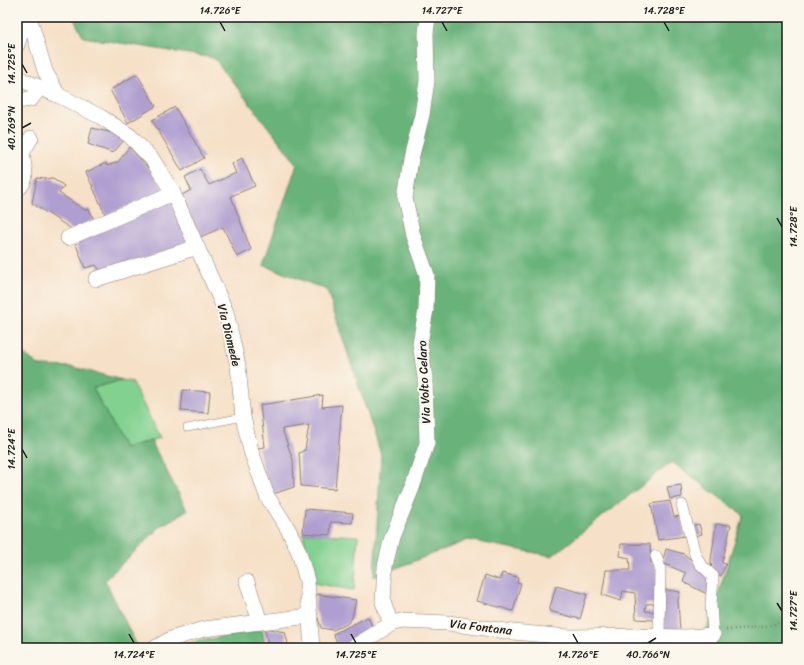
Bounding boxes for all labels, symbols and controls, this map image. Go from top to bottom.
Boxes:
text: 14.726°E [200,2,242,20]
text: 14.727°E [422,2,464,20]
text: 14.728°E [644,2,686,20]
text: 14.725°E [3,42,21,84]
text: 40.769°N [3,106,21,150]
text: 14.728°E [785,205,803,247]
street label: Via Diomede [211,301,247,369]
street label: Via Volto Celaro [411,340,437,424]
text: 14.724°E [3,427,21,470]
text: 14.727°E [785,589,803,631]
street label: Via Fontana [449,612,514,642]
text: 14.724°E [113,646,156,664]
text: 14.725°E [336,646,378,664]
text: 14.726°E [558,646,600,664]
text: 40.766°N [626,646,670,664]

